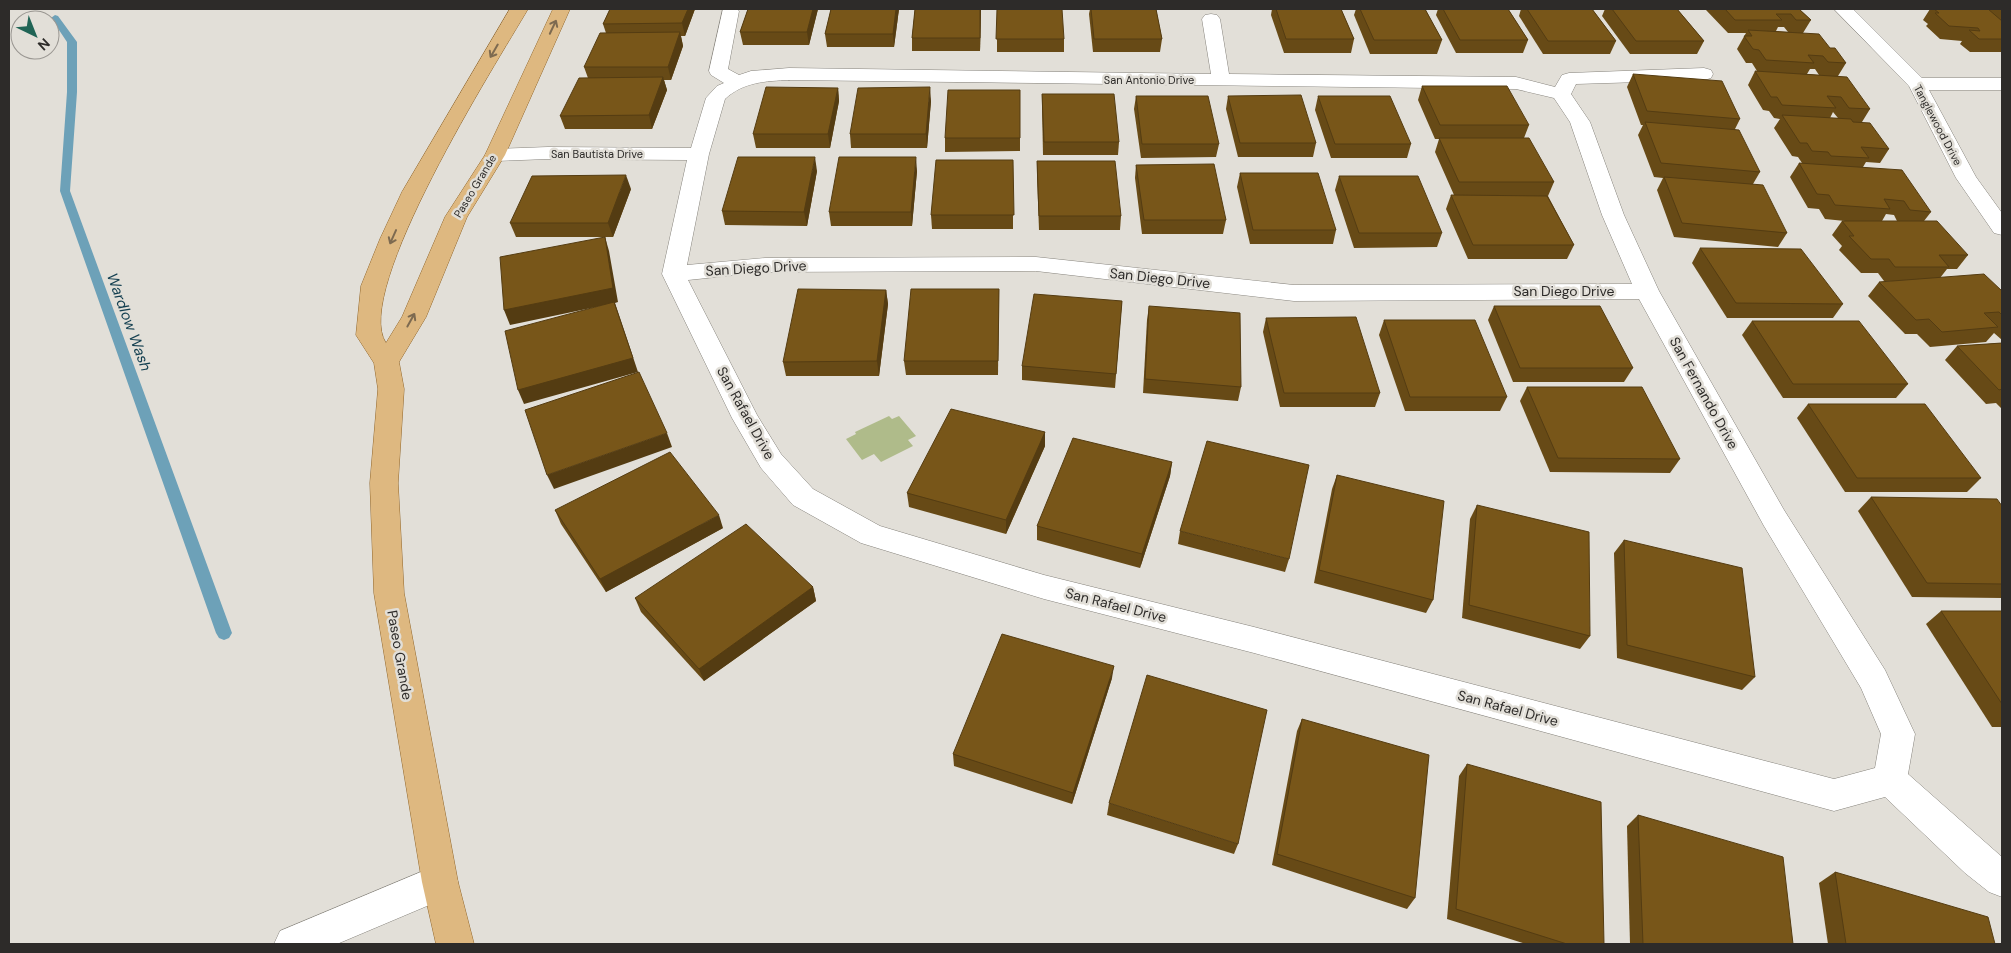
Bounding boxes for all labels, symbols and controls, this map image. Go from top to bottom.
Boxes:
north arrow [10,10,60,60]
one-way arrow [549,20,558,35]
text: N [34,34,54,55]
one-way arrow [489,43,499,58]
street label: San Antonio Drive [1104,73,1194,87]
street label: Tanglewood Drive [1911,82,1965,168]
street label: San Bautista Drive [551,147,643,161]
street label: Paseo Grande [451,152,499,220]
one-way arrow [387,229,397,244]
street label: San Diego Drive [705,256,807,280]
street label: San Diego Drive [1109,264,1211,292]
water label: Wardlow Wash [102,270,156,374]
street label: San Diego Drive [1513,282,1615,300]
one-way arrow [406,313,416,328]
street label: San Fernando Drive [1666,334,1742,452]
street label: San Rafael Drive [713,363,779,463]
street label: San Rafael Drive [1064,584,1168,626]
street label: Paseo Grande [383,609,417,701]
street label: San Rafael Drive [1456,686,1560,730]

